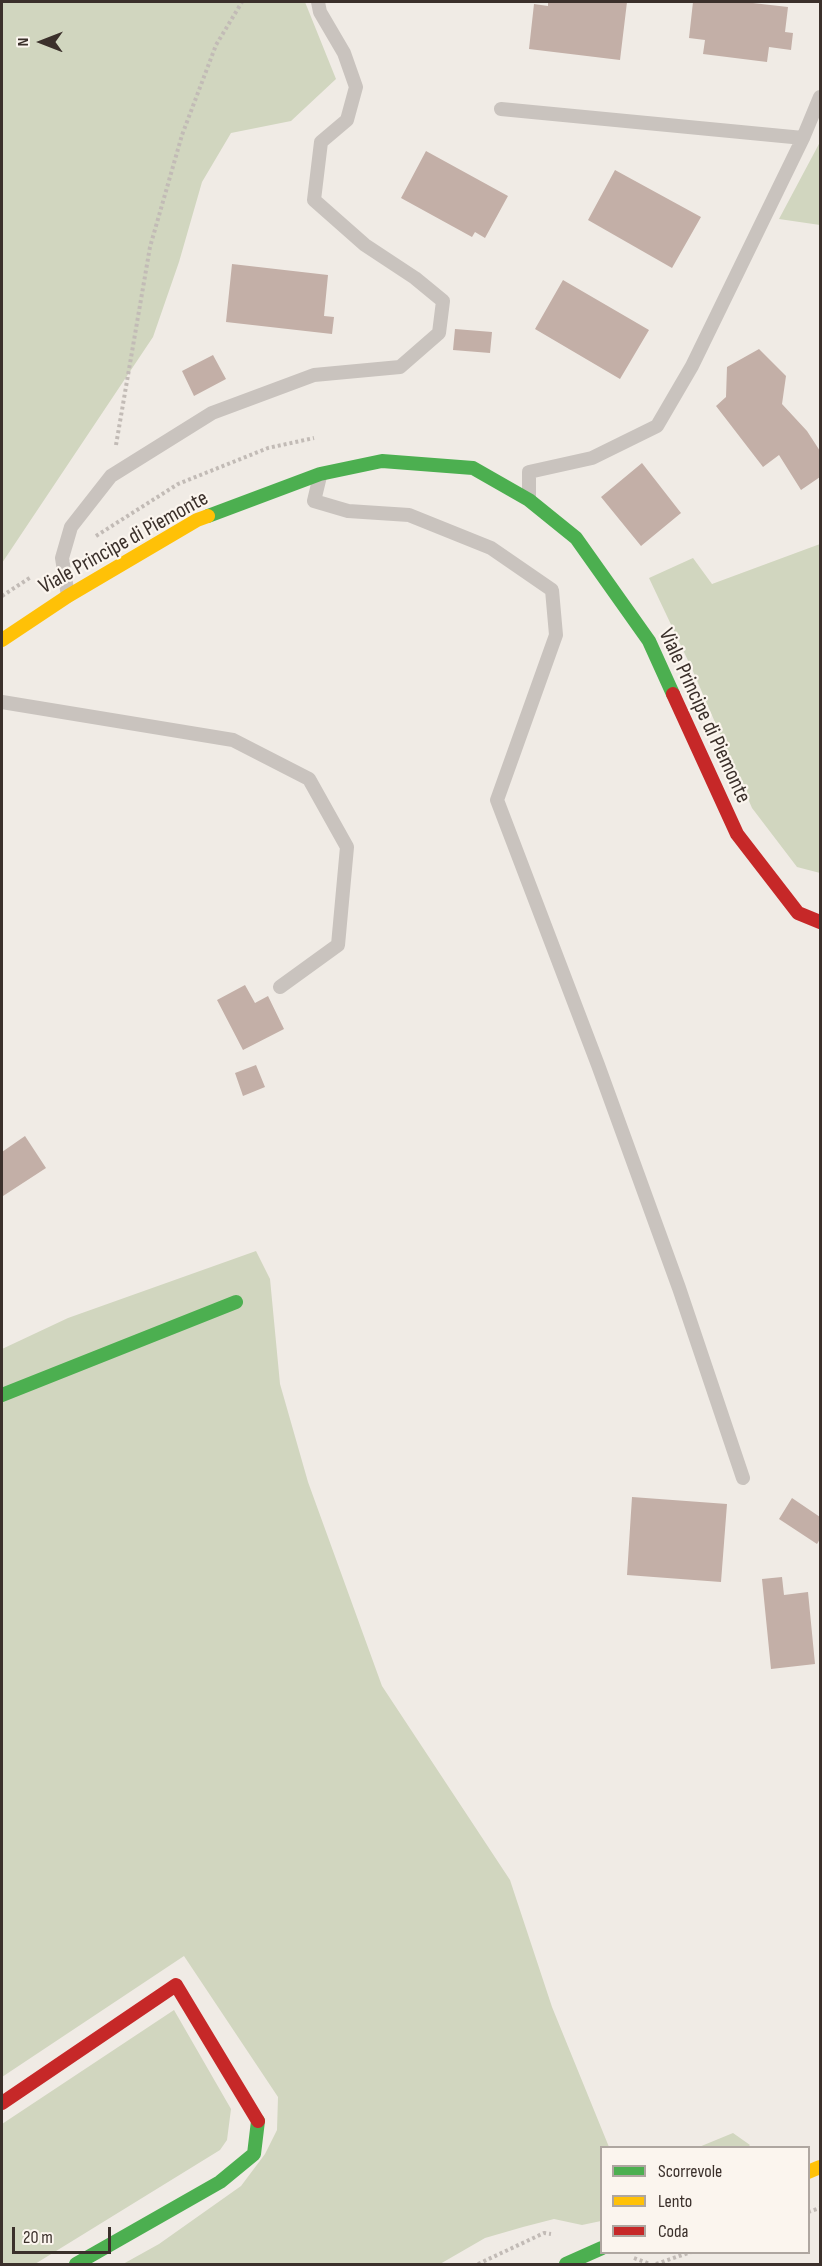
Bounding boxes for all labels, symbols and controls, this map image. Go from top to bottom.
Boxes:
north arrow [12,12,72,72]
text: N [14,38,33,46]
street label: Viale Principe di Piemonte [35,486,213,600]
street label: Viale Principe di Piemonte [652,625,756,807]
legend [600,2146,810,2254]
text: Scorrevole [658,2161,722,2182]
text: Lento [658,2191,692,2212]
scale bar [15,2215,114,2253]
text: Coda [658,2221,688,2242]
text: 20 m [23,2227,53,2248]

